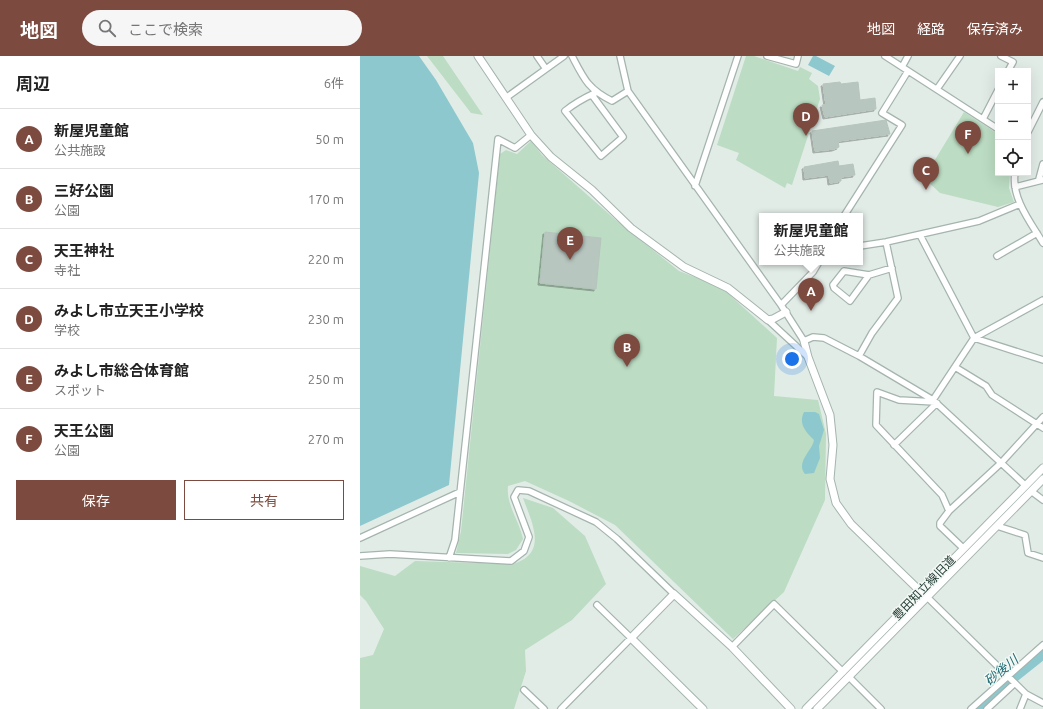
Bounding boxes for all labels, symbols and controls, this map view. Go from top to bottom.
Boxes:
search box [82,10,362,46]
icon: search [96,17,118,39]
text: 地図 [20,19,58,41]
text: ここで検索 [128,21,203,38]
text: 地図 [867,21,895,37]
text: 経路 [917,21,945,37]
text: 保存済み [967,21,1023,37]
map controls [995,68,1031,176]
button: + [995,68,1031,104]
text: 周辺 [16,74,50,93]
text: 6件 [324,76,344,90]
pin: D [793,103,819,136]
button: − [995,104,1031,140]
pin: F [955,121,981,154]
text: 新屋児童館 [54,122,129,139]
text: A [24,132,34,146]
text: 50 m [315,132,344,146]
button: locate [995,140,1031,176]
text: 公共施設 [54,143,106,157]
pin: C [913,157,939,190]
text: 三好公園 [54,182,114,199]
text: B [25,192,33,206]
text: 170 m [308,192,344,206]
text: 公園 [54,203,80,217]
popup [759,213,863,265]
text: 新屋児童館 [773,222,849,239]
pin: E [557,227,583,260]
text: 天王神社 [54,242,114,259]
text: 公共施設 [773,243,826,257]
text: C [25,252,33,266]
text: 220 m [308,252,344,266]
text: 寺社 [54,263,80,277]
pin: A [798,278,824,311]
text: みよし市立天王小学校 [54,302,204,319]
text: D [24,312,34,326]
text: 230 m [308,312,344,326]
text: 学校 [54,323,80,337]
pin: B [614,334,640,367]
your location [782,349,802,369]
text: みよし市総合体育館 [54,362,189,379]
text: E [25,372,33,386]
text: 250 m [308,372,344,386]
text: スポット [54,383,106,397]
text: 天王公園 [54,422,114,439]
text: F [25,432,33,446]
text: 270 m [308,432,344,446]
text: 公園 [54,443,80,457]
button: 保存 [16,480,176,520]
button: 共有 [184,480,344,520]
street label: 豊田知立線旧道 [890,553,957,622]
water label: 砂後川 [982,651,1022,688]

